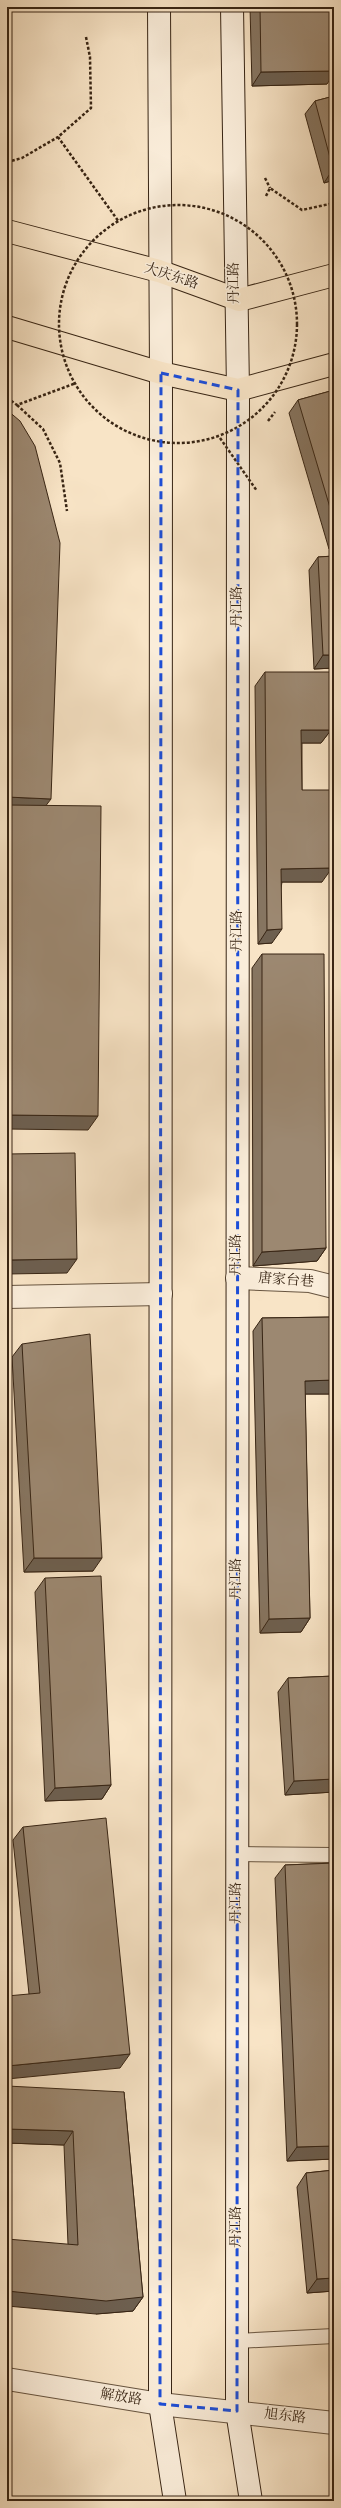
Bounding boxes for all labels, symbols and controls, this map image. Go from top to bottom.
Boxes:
street label: 大庆东路 [141,259,201,295]
street label: 丹江路 [225,262,245,304]
street label: 丹江路 [228,586,248,628]
street label: 丹江路 [228,910,248,952]
street label: 丹江路 [227,1234,247,1276]
street label: 唐家台巷 [257,1269,315,1293]
street label: 丹江路 [227,1558,247,1600]
street label: 丹江路 [227,1882,247,1924]
street label: 丹江路 [227,2206,247,2248]
street label: 解放路 [99,2385,143,2411]
street label: 旭东路 [263,2405,307,2429]

